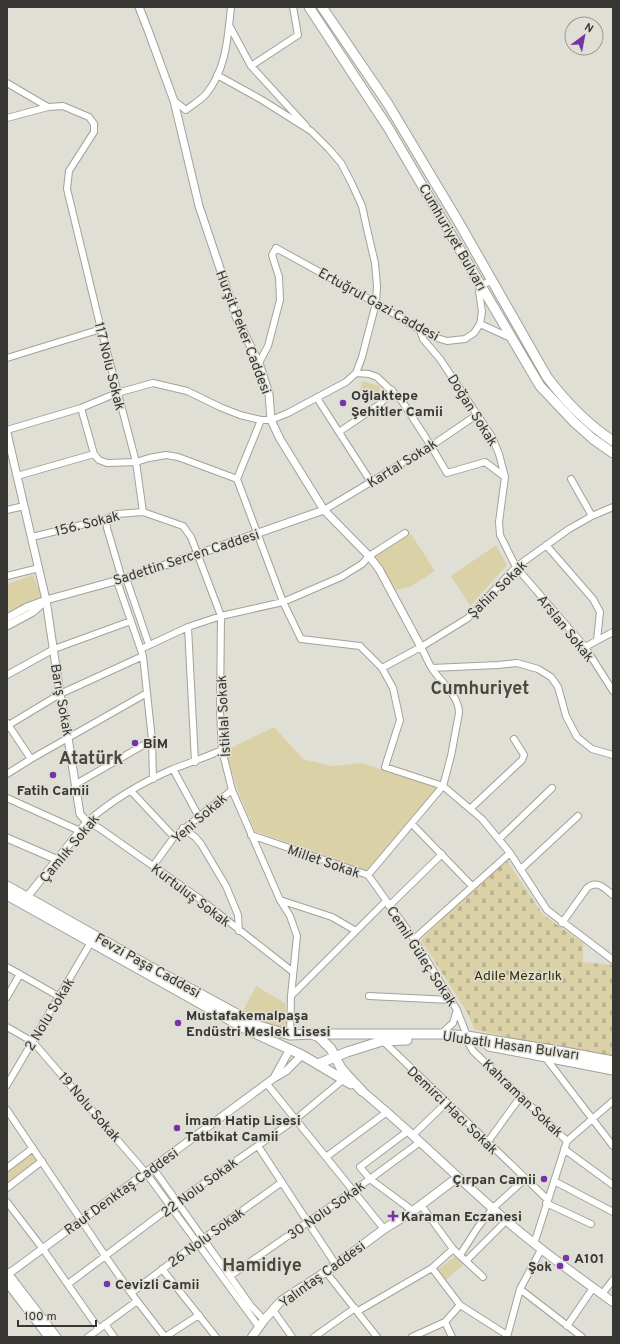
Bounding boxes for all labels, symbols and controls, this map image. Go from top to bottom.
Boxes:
north arrow [564,16,604,56]
text: N [582,20,596,36]
street label: Cumhuriyet Bulvarı [414,181,489,294]
street label: Ertuğrul Gazi Caddesi [315,265,442,346]
street label: Hurşit Peker Caddesi [211,268,274,397]
street label: 117 Nolu Sokak [89,320,128,412]
street label: Doğan Sokak [443,372,501,450]
place label: Oğlaktepe Şehitler Camii [351,388,443,421]
marker: Oğlaktepe Şehitler Camii [338,398,348,408]
street label: Kartal Sokak [365,436,441,493]
street label: 156. Sokak [53,508,122,541]
street label: Sadettin Sercen Caddesi [111,527,262,590]
street label: Şahin Sokak [465,557,531,623]
street label: Arslan Sokak [533,592,597,666]
street label: Barış Sokak [46,663,75,738]
street label: İstiklal Sokak [213,675,235,757]
district label: Cumhuriyet [431,678,529,701]
place label: BİM [143,736,168,753]
marker: BİM [130,738,140,748]
district label: Atatürk [59,748,123,771]
marker: Fatih Camii [48,770,58,780]
place label: Fatih Camii [17,783,89,800]
street label: Yeni Sokak [169,790,231,848]
street label: Çamlık Sokak [37,811,104,887]
street label: Millet Sokak [285,842,362,883]
street label: Kurtuluş Sokak [147,861,233,932]
street label: Cemil Güleç Sokak [382,903,460,1010]
street label: Fevzi Paşa Caddesi [92,930,203,1002]
park label: Adile Mezarlık [474,968,562,985]
street label: 2 Nolu Sokak [22,975,79,1054]
place label: Mustafakemalpaşa Endüstri Meslek Lisesi [186,1008,331,1041]
marker: Mustafakemalpaşa Endüstri Meslek Lisesi [173,1018,183,1028]
street label: Ulubatlı Hasan Bulvarı [441,1028,580,1065]
street label: Kahraman Sokak [478,1056,566,1142]
street label: Demirci Hacı Sokak [403,1063,501,1159]
street label: 19 Nolu Sokak [54,1069,124,1147]
place label: İmam Hatip Lisesi Tatbikat Camii [185,1113,301,1146]
marker: İmam Hatip Lisesi Tatbikat Camii [172,1123,182,1133]
street label: Rauf Denktaş Caddesi [62,1145,182,1239]
street label: 22 Nolu Sokak [158,1155,242,1222]
place label: Çırpan Camii [453,1172,536,1189]
marker: Çırpan Camii [539,1174,549,1184]
street label: 30 Nolu Sokak [285,1178,369,1244]
street label: 26 Nolu Sokak [165,1205,249,1272]
place label: Karaman Eczanesi [401,1209,522,1226]
marker: Karaman Eczanesi [388,1211,398,1221]
street label: Yalıntaş Caddesi [276,1238,369,1312]
place label: A101 [574,1251,604,1268]
marker: A101 [561,1253,571,1263]
district label: Hamidiye [222,1255,302,1278]
place label: Şok [528,1259,552,1276]
marker: Şok [555,1261,565,1271]
place label: Cevizli Camii [115,1277,199,1294]
marker: Cevizli Camii [102,1279,112,1289]
scale bar [18,1302,96,1328]
text: 100 m [24,1309,57,1325]

